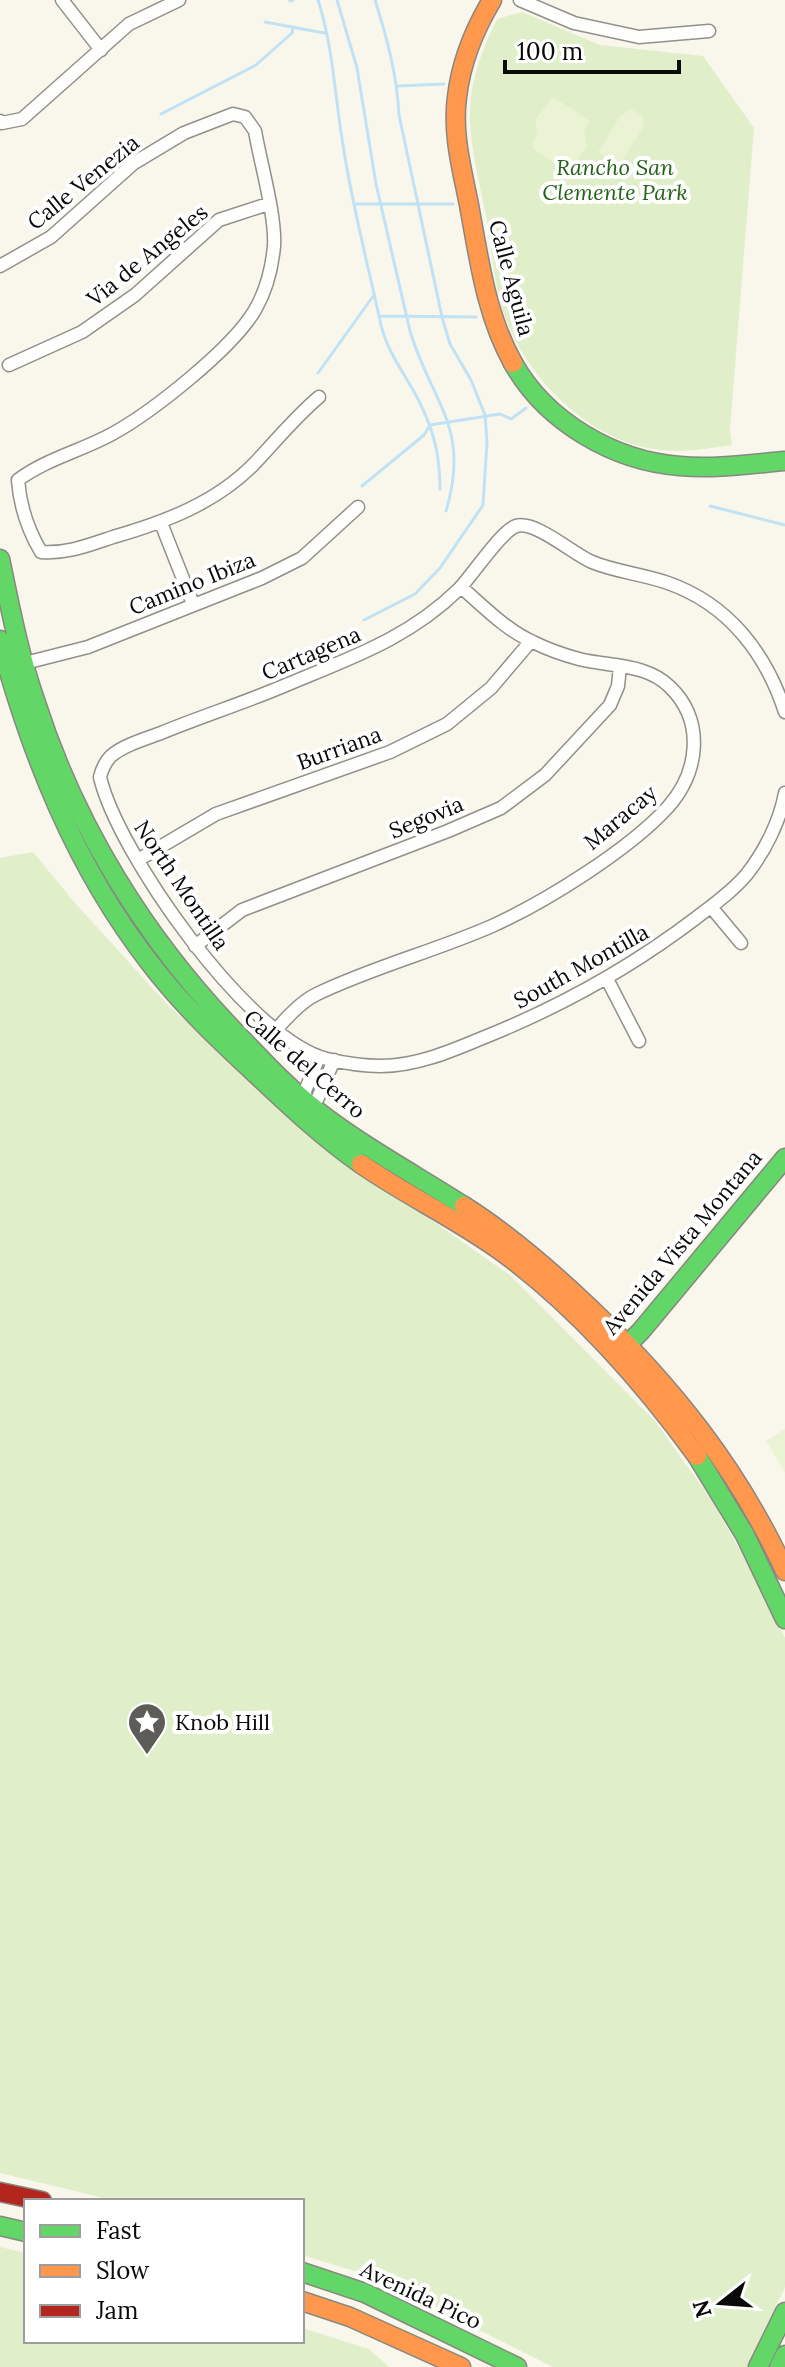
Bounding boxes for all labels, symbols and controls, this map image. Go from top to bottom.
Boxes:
scale bar [505,24,679,74]
text: 100 m [517,36,583,67]
street label: Calle Venezia [21,128,145,236]
park label: Rancho San Clemente Park [542,153,688,206]
street label: Via de Angeles [80,198,213,313]
street label: Calle Aguila [483,217,541,339]
street label: Camino Ibiza [125,545,259,621]
street label: Cartagena [257,620,365,686]
street label: Burriana [293,720,385,776]
street label: Maracay [578,778,662,856]
street label: Segovia [385,789,467,845]
street label: North Montilla [128,815,236,955]
street label: South Montilla [509,917,653,1015]
street label: Calle del Cerro [238,1003,372,1125]
street label: Avenida Vista Montana [596,1144,768,1341]
place icon: Knob Hill [126,1701,168,1756]
place label: Knob Hill [175,1708,270,1736]
legend [24,2199,304,2343]
text: Fast [96,2215,142,2246]
street label: Avenida Pico [355,2254,486,2335]
text: Slow [96,2255,150,2286]
north arrow [681,2263,761,2343]
text: Jam [95,2295,138,2326]
text: N [686,2297,718,2321]

